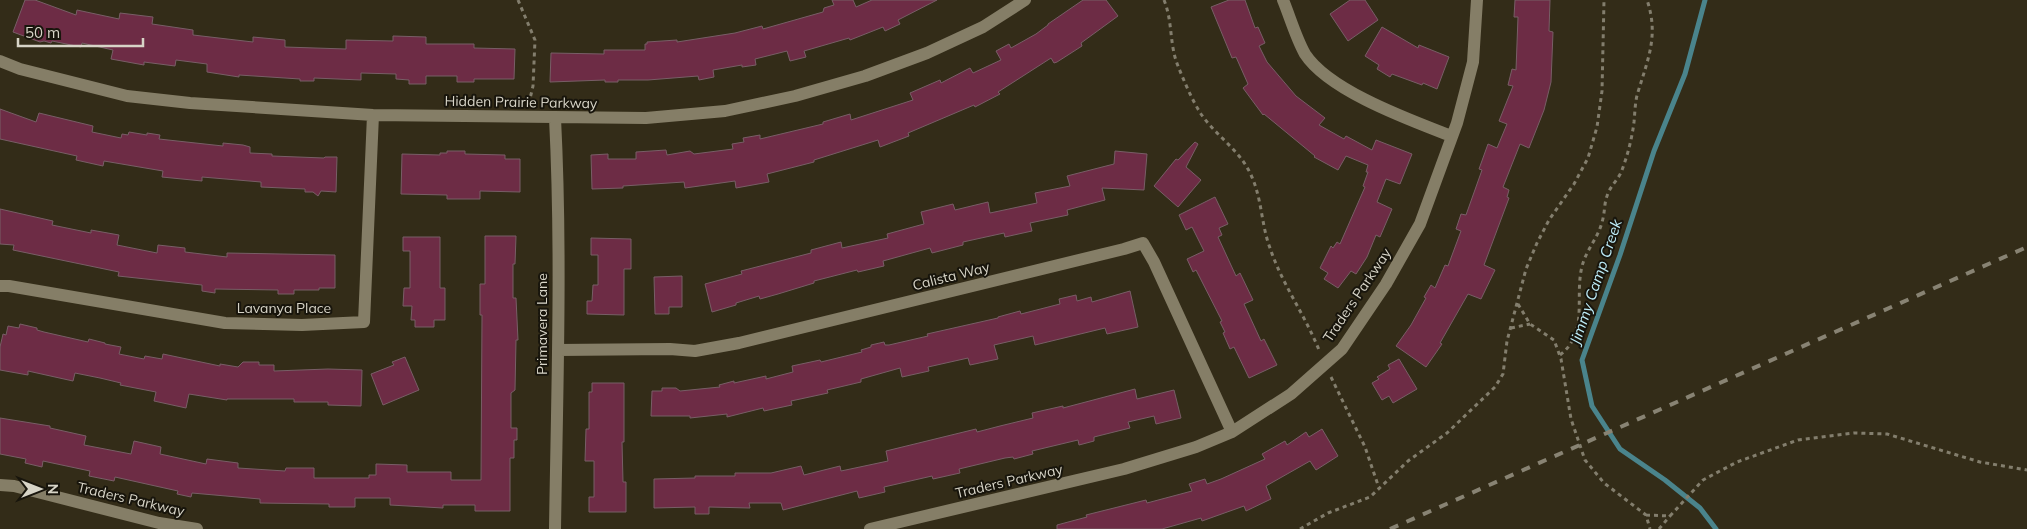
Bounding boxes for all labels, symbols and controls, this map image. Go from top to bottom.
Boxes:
scale bar [18,15,142,47]
text: 50 m [25,23,60,42]
street label: Hidden Prairie Parkway [444,92,598,112]
water label: Jimmy Camp Creek [1565,215,1626,349]
street label: Traders Parkway [1319,244,1395,345]
street label: Calista Way [911,258,992,294]
street label: Primavera Lane [533,273,551,375]
street label: Lavanya Place [237,299,331,317]
street label: Traders Parkway [954,460,1065,502]
north arrow [15,464,65,514]
street label: Traders Parkway [76,478,187,520]
text: N [44,484,62,494]

